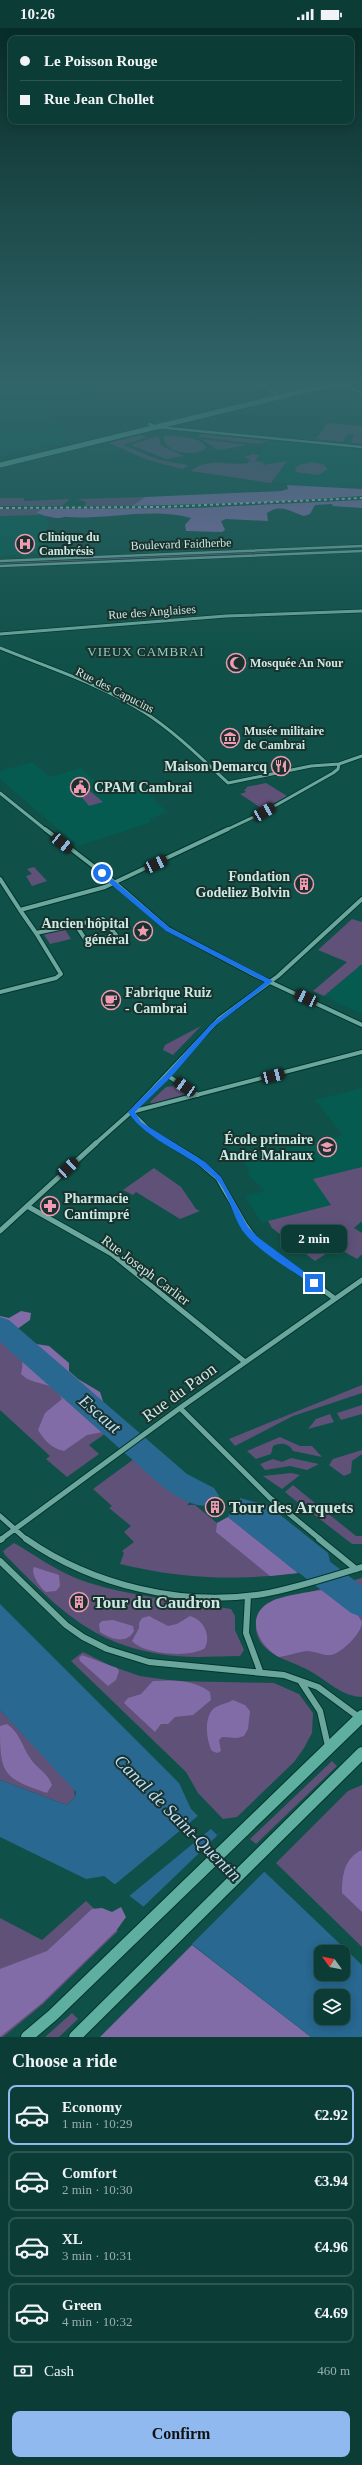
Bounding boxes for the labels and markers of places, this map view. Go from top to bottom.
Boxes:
place label: Clinique du Cambrésis [39,530,100,558]
hospital icon: Clinique du Cambrésis [14,533,36,555]
mosque icon: Mosquée An Nour [225,652,247,674]
place label: Mosquée An Nour [250,656,344,670]
place label: Musée militaire de Cambrai [244,724,325,752]
museum icon: Musée militaire de Cambrai [219,727,241,749]
restaurant icon: Maison Demarcq [270,755,292,777]
place label: Maison Demarcq [164,759,267,774]
public building icon: CPAM Cambrai [69,776,91,798]
place label: CPAM Cambrai [94,780,192,795]
place label: Fondation Godeliez Bolvin [196,869,290,900]
building icon: Fondation Godeliez Bolvin [293,873,315,895]
place label: Ancien hôpital général [41,916,129,947]
place icon: Ancien hôpital général [132,920,154,942]
place label: Fabrique Ruiz - Cambrai [125,985,212,1016]
cafe icon: Fabrique Ruiz - Cambrai [100,989,122,1011]
place label: École primaire André Malraux [219,1131,313,1163]
school or university icon: École primaire André Malraux [316,1136,338,1158]
place label: Pharmacie Cantimpré [64,1191,129,1222]
pharmacy icon: Pharmacie Cantimpré [39,1195,61,1217]
building icon: Tour des Arquets [204,1496,226,1518]
place label: Tour des Arquets [229,1498,354,1517]
building icon: Tour du Caudron [68,1591,90,1613]
place label: Tour du Caudron [93,1593,221,1612]

